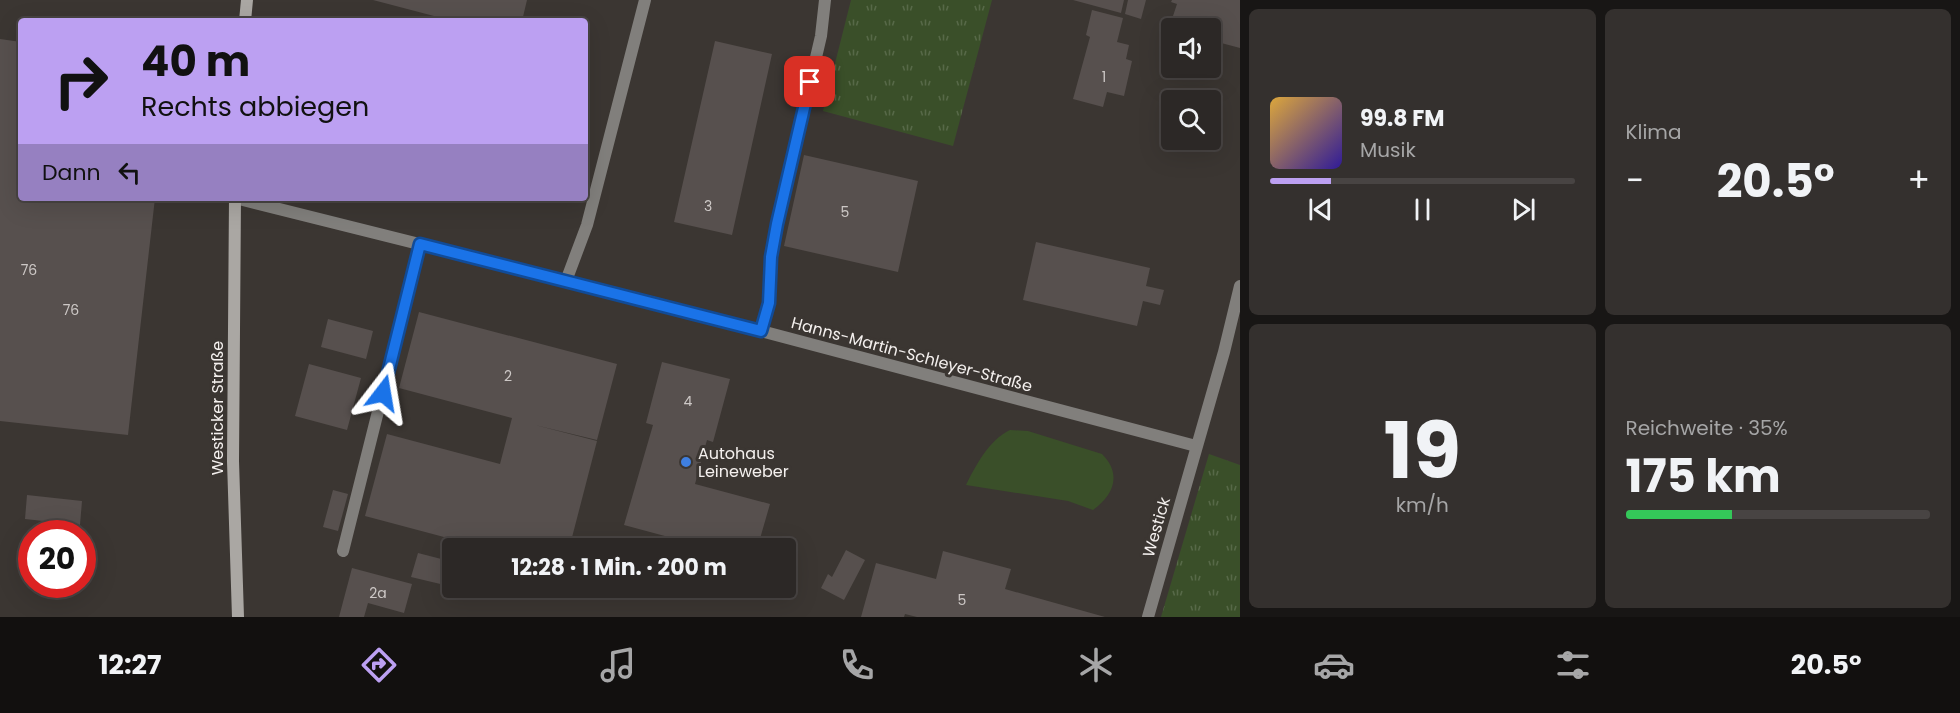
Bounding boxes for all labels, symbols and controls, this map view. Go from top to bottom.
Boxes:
map controls [1161,18,1221,150]
button: sound [1161,18,1221,78]
text: 40 m [141,32,250,91]
icon: right [42,42,120,120]
pin [784,56,835,107]
icon: arrive [793,65,826,98]
house number: 1 [1102,67,1106,87]
text: Rechts abbiegen [141,88,369,125]
button: search [1161,90,1221,150]
text: 99.8 FM [1360,103,1444,134]
text: Klima [1626,118,1681,146]
text: Musik [1360,136,1416,164]
text: 20.5° [1717,150,1834,213]
icon: left [113,156,146,189]
text: Dann [42,157,101,188]
text: − [1626,157,1644,204]
text: + [1907,157,1930,204]
icon: previous [1304,193,1337,226]
icon: pause [1406,193,1439,226]
icon: next [1507,193,1540,226]
house number: 3 [704,196,712,216]
house number: 5 [841,202,849,222]
house number: 76 [21,260,37,280]
house number: 76 [63,300,79,320]
street label: Hanns-Martin-Schleyer-Straße [789,311,1035,398]
street label: Westicker Straße [206,341,229,475]
position arrow [351,361,415,425]
house number: 2 [504,366,512,386]
house number: 4 [684,391,693,411]
text: 19 [1384,396,1461,505]
text: Reichweite · 35% [1626,414,1788,442]
place label: Autohaus Leineweber [698,442,789,483]
text: 175 km [1626,445,1781,508]
marker: Autohaus Leineweber [679,455,693,469]
text: km/h [1396,491,1449,519]
street label: Westick [1137,494,1176,560]
speed limit sign: 20 [18,520,96,598]
text: 12:28 · 1 Min. · 200 m [511,552,727,583]
house number: 2a [369,583,387,603]
house number: 5 [958,590,966,610]
icon: directions [358,644,400,686]
icon: music [597,644,639,686]
icon: phone [836,644,878,686]
icon: climate [1075,644,1117,686]
icon: car [1313,644,1355,686]
icon: filters [1552,644,1594,686]
text: 12:27 [98,646,161,683]
text: 20.5° [1791,646,1862,683]

